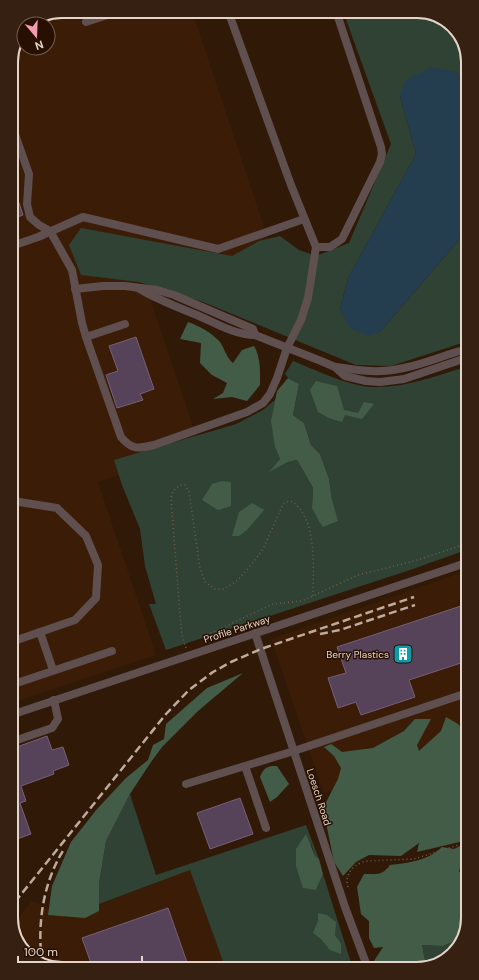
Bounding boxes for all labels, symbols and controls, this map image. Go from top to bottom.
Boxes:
north arrow [16,16,56,56]
text: N [33,38,45,53]
street label: Profile Parkway [202,612,272,646]
building icon: Berry Plastics [392,643,414,665]
place label: Berry Plastics [326,648,389,661]
street label: Loesch Road [304,767,334,827]
scale bar [18,938,142,964]
text: 100 m [24,944,58,960]

